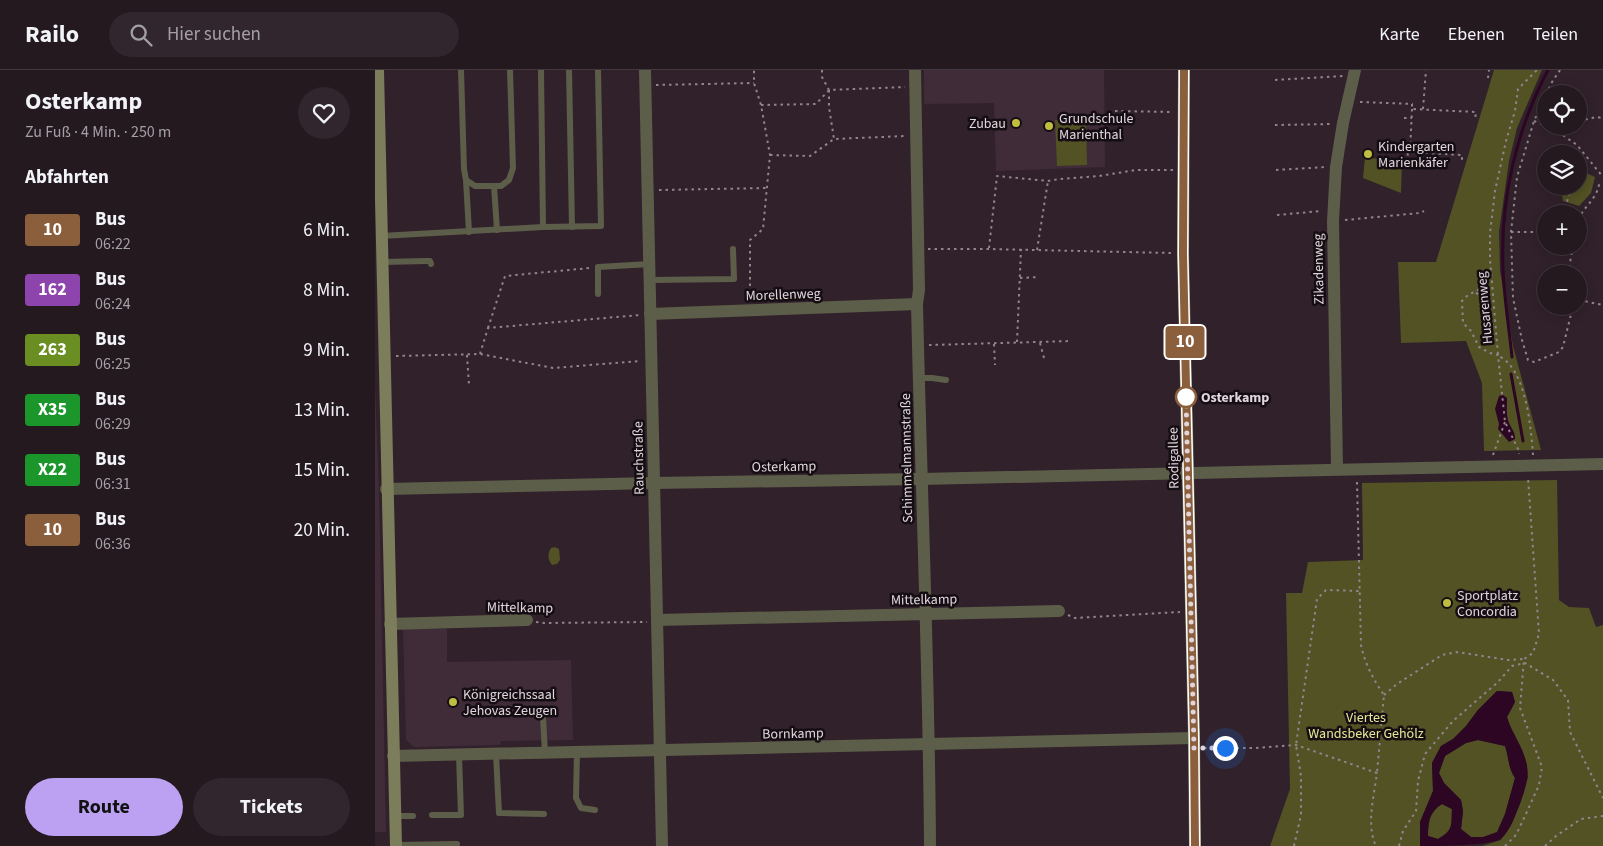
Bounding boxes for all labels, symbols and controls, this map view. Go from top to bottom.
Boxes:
search box [109,12,459,57]
text: Railo [25,17,79,52]
icon: search [127,21,155,49]
text: Hier suchen [167,21,261,48]
text: Karte [1379,22,1420,47]
text: Ebenen [1448,22,1505,47]
text: Teilen [1533,22,1578,47]
text: Osterkamp [25,84,142,119]
map controls [1537,85,1587,315]
button: locate [1537,85,1587,135]
button: heart [298,87,350,139]
place label: Grundschule Marienthal [1059,109,1134,145]
place label: Zubau [969,114,1006,134]
marker: Zubau [1010,117,1022,129]
marker: Grundschule Marienthal [1043,120,1055,132]
text: Zu Fuß · 4 Min. · 250 m [25,121,171,143]
place label: Kindergarten Marienkäfer [1378,137,1455,173]
button: layers [1537,145,1587,195]
marker: Kindergarten Marienkäfer [1362,148,1374,160]
text: Abfahrten [25,164,109,191]
button: + [1537,205,1587,255]
text: Bus [95,206,126,233]
text: 10 [43,217,62,242]
text: 6 Min. [303,217,350,244]
text: 06:22 [95,233,131,255]
street label: Zikadenweg [1308,233,1330,305]
button: − [1537,265,1587,315]
text: Bus [95,266,126,293]
street label: Husarenweg [1472,271,1498,345]
text: 162 [38,277,67,302]
text: 8 Min. [303,277,350,304]
street label: Morellenweg [745,284,821,306]
text: 06:24 [95,293,131,315]
text: Bus [95,326,126,353]
line badge: 10 [1163,326,1207,358]
text: 10 [1175,329,1195,354]
text: 263 [38,337,67,362]
text: 9 Min. [303,337,350,364]
text: 06:25 [95,353,131,375]
text: Bus [95,386,126,413]
marker: Osterkamp [1175,386,1197,408]
place label: Osterkamp [1201,388,1269,408]
street label: Schimmelmannstraße [896,393,918,523]
text: X35 [38,397,67,422]
text: 13 Min. [294,397,350,424]
text: 06:29 [95,413,131,435]
street label: Rauchstraße [628,421,650,495]
street label: Rodigallee [1163,427,1185,489]
text: Bus [95,446,126,473]
street label: Osterkamp [752,456,817,478]
text: X22 [38,457,67,482]
text: 15 Min. [294,457,350,484]
text: 06:31 [95,473,131,495]
text: Bus [95,506,126,533]
text: 10 [43,517,62,542]
text: 20 Min. [294,517,350,544]
text: 06:36 [95,533,131,555]
place label: Sportplatz Concordia [1457,586,1518,622]
street label: Mittelkamp [891,589,958,611]
street label: Mittelkamp [487,597,554,619]
marker: Sportplatz Concordia [1441,597,1453,609]
place label: Königreichssaal Jehovas Zeugen [463,685,557,721]
marker: Königreichssaal Jehovas Zeugen [447,696,459,708]
park label: Viertes Wandsbeker Gehölz [1308,708,1424,744]
street label: Bornkamp [762,723,824,745]
your location [1213,736,1238,761]
button: Route [25,778,183,836]
button: Tickets [193,778,350,836]

